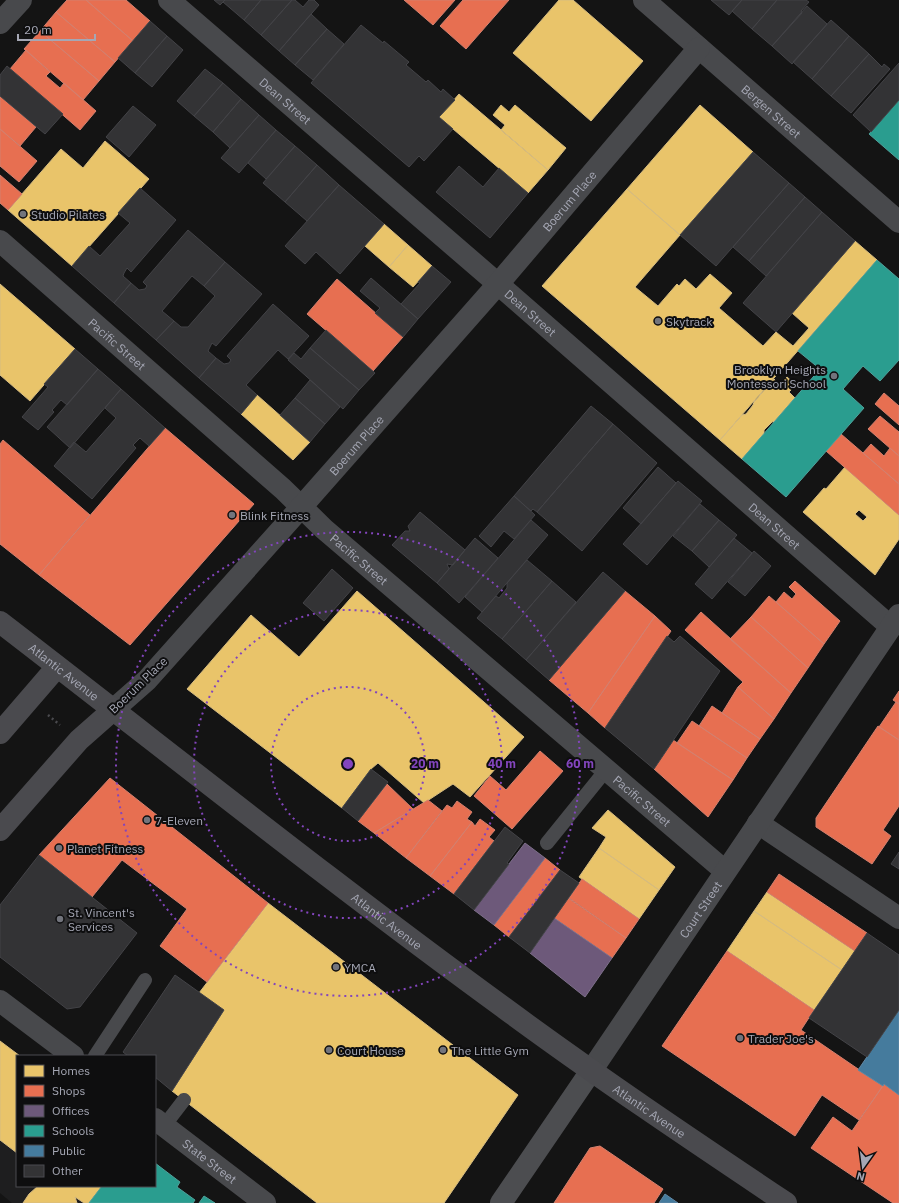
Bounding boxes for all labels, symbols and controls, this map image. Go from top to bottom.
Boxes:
scale bar [18,16,95,42]
text: 20 m [24,22,52,37]
street label: Dean Street [257,74,315,127]
street label: Bergen Street [739,81,804,141]
street label: Boerum Place [539,167,599,234]
place label: Studio Pilates [31,207,105,222]
marker: Studio Pilates [18,209,28,219]
street label: Dean Street [502,286,560,339]
place label: Skytrack [666,314,713,329]
street label: Pacific Street [86,315,149,373]
marker: Skytrack [653,316,663,326]
place label: Brooklyn Heights Montessori School [727,362,826,391]
marker: Brooklyn Heights Montessori School [829,371,839,381]
street label: Boerum Place [326,411,387,478]
street label: Dean Street [746,499,804,552]
place label: Blink Fitness [240,508,309,523]
marker: Blink Fitness [227,510,237,520]
street label: Pacific Street [327,530,391,588]
street label: Atlantic Avenue [26,640,103,704]
street label: Boerum Place [106,653,171,717]
text: 20 m [411,756,439,771]
text: 40 m [488,756,516,771]
text: 60 m [566,756,594,771]
centre of rings [341,757,355,771]
street label: Pacific Street [610,772,674,829]
place label: 7-Eleven [155,813,203,828]
marker: 7-Eleven [142,815,152,825]
place label: Planet Fitness [67,841,143,856]
marker: Planet Fitness [54,843,64,853]
street label: Court Street [676,878,725,941]
street label: Atlantic Avenue [349,889,426,953]
place label: St. Vincent's Services [68,905,135,934]
marker: St. Vincent's Services [55,914,65,924]
place label: YMCA [344,960,376,975]
marker: YMCA [331,962,341,972]
place label: Trader Joe's [748,1031,814,1046]
marker: Trader Joe's [735,1033,745,1043]
place label: Court House [337,1043,404,1058]
place label: The Little Gym [451,1043,529,1058]
marker: Court House [324,1045,334,1055]
marker: The Little Gym [438,1045,448,1055]
legend [16,1055,156,1187]
text: Homes [52,1063,90,1078]
street label: Atlantic Avenue [610,1081,689,1141]
text: Shops [52,1083,85,1098]
text: Offices [52,1103,90,1118]
text: Schools [52,1123,95,1138]
street label: State Street [180,1135,240,1186]
text: Public [52,1143,85,1158]
north arrow [843,1147,883,1187]
text: Other [52,1163,83,1178]
text: N [855,1169,866,1184]

